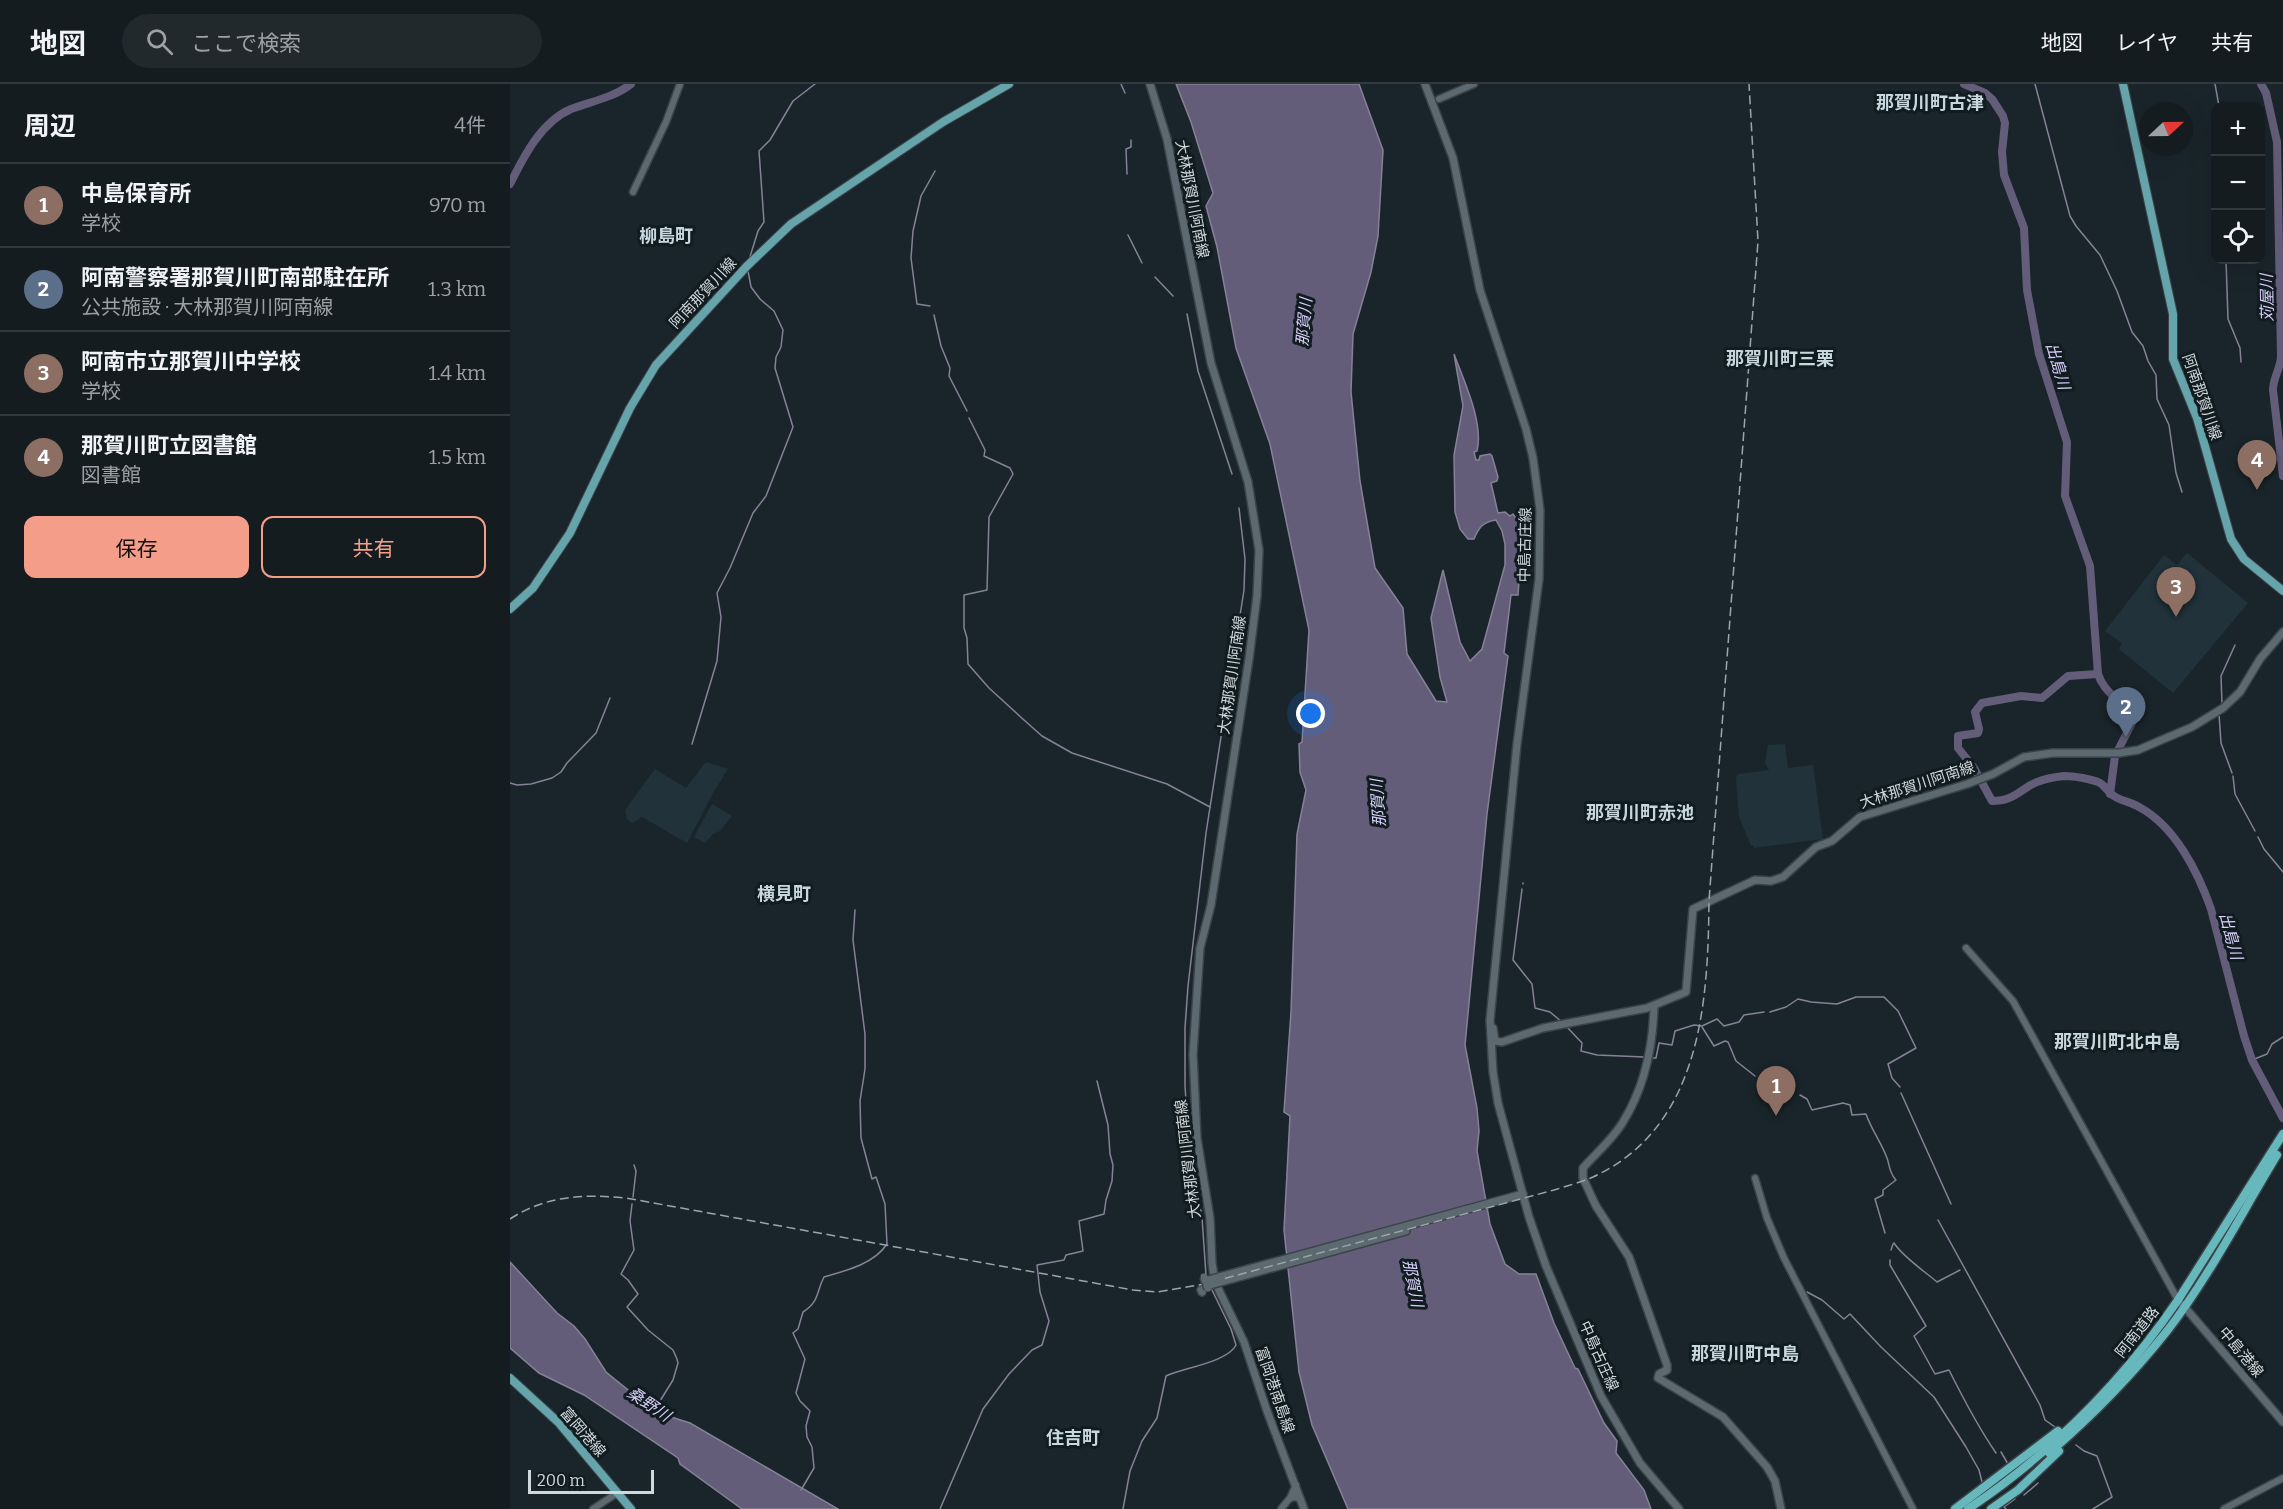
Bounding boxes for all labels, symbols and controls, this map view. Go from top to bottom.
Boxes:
search box [122,14,542,68]
icon: search [143,25,176,58]
text: 地図 [30,27,86,60]
text: ここで検索 [191,30,301,57]
text: 地図 [2041,30,2083,56]
text: レイヤ [2116,30,2178,56]
text: 共有 [2211,30,2253,56]
district label: 那賀川町古津 [1876,92,1984,114]
north arrow [2139,102,2193,156]
map controls [2211,102,2265,264]
button: + [2211,102,2265,156]
text: 周辺 [24,111,76,142]
text: 4件 [454,113,486,137]
street label: 大林那賀川阿南線 [1172,138,1212,260]
button: − [2211,156,2265,210]
text: 中島保育所 [81,180,191,207]
text: 1 [39,193,48,217]
text: 970 m [429,193,486,217]
button: locate [2211,210,2265,264]
text: 学校 [81,211,121,235]
district label: 柳島町 [639,225,693,247]
street label: 阿南那賀川線 [666,254,740,332]
text: 阿南警察署那賀川町南部駐在所 [81,264,389,291]
water label: 苅屋川 [2257,272,2277,322]
text: 2 [38,277,49,301]
text: 1.3 km [428,277,486,301]
text: 公共施設 · 大林那賀川阿南線 [81,295,333,319]
water label: 那賀川 [1292,295,1316,347]
water label: 出島川 [2042,340,2074,394]
text: 阿南市立那賀川中学校 [81,348,301,375]
district label: 那賀川町三栗 [1726,348,1834,370]
street label: 阿南那賀川線 [2179,352,2225,442]
text: 3 [38,361,49,385]
text: 1.4 km [428,361,486,385]
text: 学校 [81,379,121,403]
text: 那賀川町立図書館 [81,432,257,459]
pin: 4 [2238,440,2276,490]
text: 4 [37,445,50,469]
text: 1.5 km [429,445,486,469]
text: 図書館 [81,463,141,487]
street label: 中島古庄線 [1515,507,1535,583]
button: 保存 [24,516,249,578]
button: 共有 [261,516,486,578]
pin: 3 [2156,568,2196,617]
street label: 大林那賀川阿南線 [1215,614,1249,736]
pin: 2 [2106,688,2146,737]
your location [1296,699,1325,728]
street label: 大林那賀川阿南線 [1857,758,1977,812]
water label: 那賀川 [1367,776,1389,828]
district label: 那賀川町赤池 [1586,802,1694,824]
district label: 横見町 [757,883,811,905]
water label: 出島川 [2216,910,2247,964]
district label: 那賀川町北中島 [2054,1031,2180,1053]
pin: 1 [1756,1066,1796,1116]
street label: 大林那賀川阿南線 [1172,1098,1204,1220]
water label: 那賀川 [1399,1258,1427,1310]
street label: 阿南道路 [2111,1303,2163,1361]
street label: 中島古庄線 [1576,1318,1622,1394]
street label: 中島港線 [2215,1323,2267,1381]
district label: 那賀川町中島 [1691,1343,1799,1365]
street label: 富岡港南島線 [1252,1345,1298,1435]
water label: 桑野川 [624,1383,676,1426]
street label: 富岡港線 [557,1403,609,1461]
district label: 住吉町 [1046,1427,1100,1449]
scale bar [528,1467,654,1494]
text: 200 m [537,1471,585,1490]

